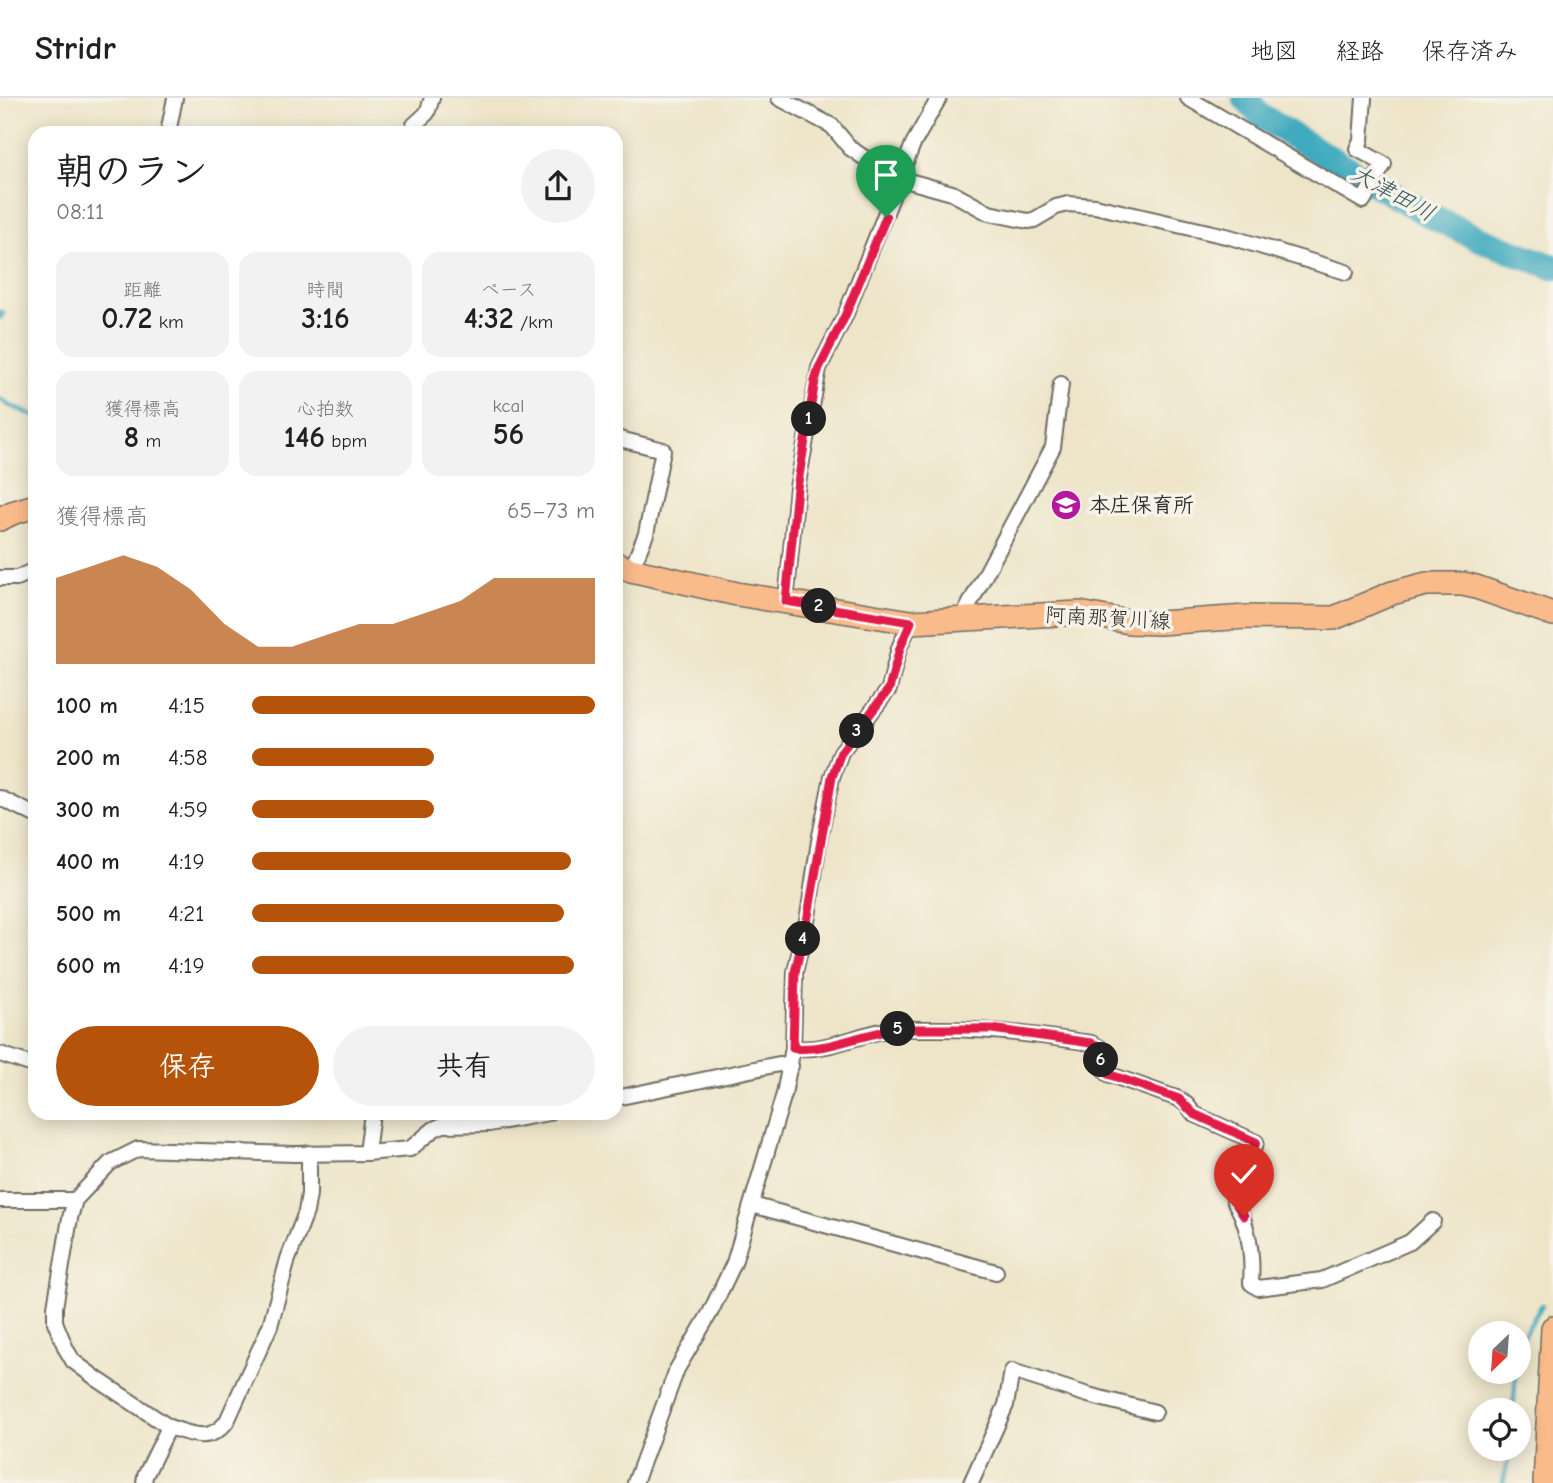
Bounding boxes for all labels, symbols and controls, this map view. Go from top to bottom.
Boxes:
text: Stridr [35,29,116,67]
text: 地図 [1250,37,1298,65]
text: 経路 [1336,37,1384,65]
text: 保存済み [1422,37,1518,65]
pin [856,145,916,217]
button: share [521,149,595,223]
text: 朝のラン [56,150,208,194]
icon: arrive [867,156,905,194]
water label: 大津田川 [1346,159,1440,227]
text: 08:11 [56,198,104,225]
text: 距離 [123,279,162,301]
text: 時間 [306,279,345,301]
text: ペース [481,279,536,301]
text: 0.72 [101,301,152,336]
text: 3:16 [301,301,350,336]
text: 4:32 [464,301,514,336]
text: km [152,311,184,333]
text: /km [514,311,553,333]
text: kcal [493,395,524,417]
text: 獲得標高 [104,398,181,420]
text: 心拍数 [297,398,354,420]
pin: 1 [792,402,826,436]
text: 1 [805,407,812,429]
text: 56 [493,417,524,452]
text: 8 [124,420,139,455]
text: 146 [284,420,325,455]
text: m [139,430,161,452]
text: bpm [325,430,367,452]
school or university icon: 本庄保育所 [1049,488,1083,522]
place label: 本庄保育所 [1089,493,1194,517]
text: 65–73 m [507,497,595,524]
text: 獲得標高 [56,503,148,530]
pin: 2 [802,588,836,624]
text: 2 [814,594,823,616]
street label: 阿南那賀川線 [1044,603,1172,633]
text: 100 m [56,692,118,719]
text: 4:15 [168,692,205,719]
pin: 3 [840,714,874,748]
text: 3 [852,719,861,741]
text: 200 m [56,744,120,771]
text: 4:58 [168,744,208,771]
text: 300 m [56,796,120,823]
text: 4:59 [168,796,208,823]
text: 400 m [56,848,120,875]
text: 4:19 [168,848,205,875]
text: 500 m [56,900,121,927]
text: 4:21 [168,900,204,927]
pin: 4 [786,922,820,956]
text: 4 [798,927,807,949]
text: 600 m [56,952,121,979]
text: 4:19 [168,952,205,979]
pin: 5 [880,1012,916,1046]
text: 5 [892,1017,903,1039]
button: 保存 [56,1026,319,1106]
button: 共有 [333,1026,595,1106]
pin: 6 [1084,1042,1118,1077]
text: 6 [1096,1048,1105,1070]
pin [1214,1144,1274,1216]
icon: check [1225,1155,1263,1193]
north arrow [1468,1321,1531,1384]
map controls [1468,1321,1531,1461]
button: locate [1468,1398,1531,1461]

